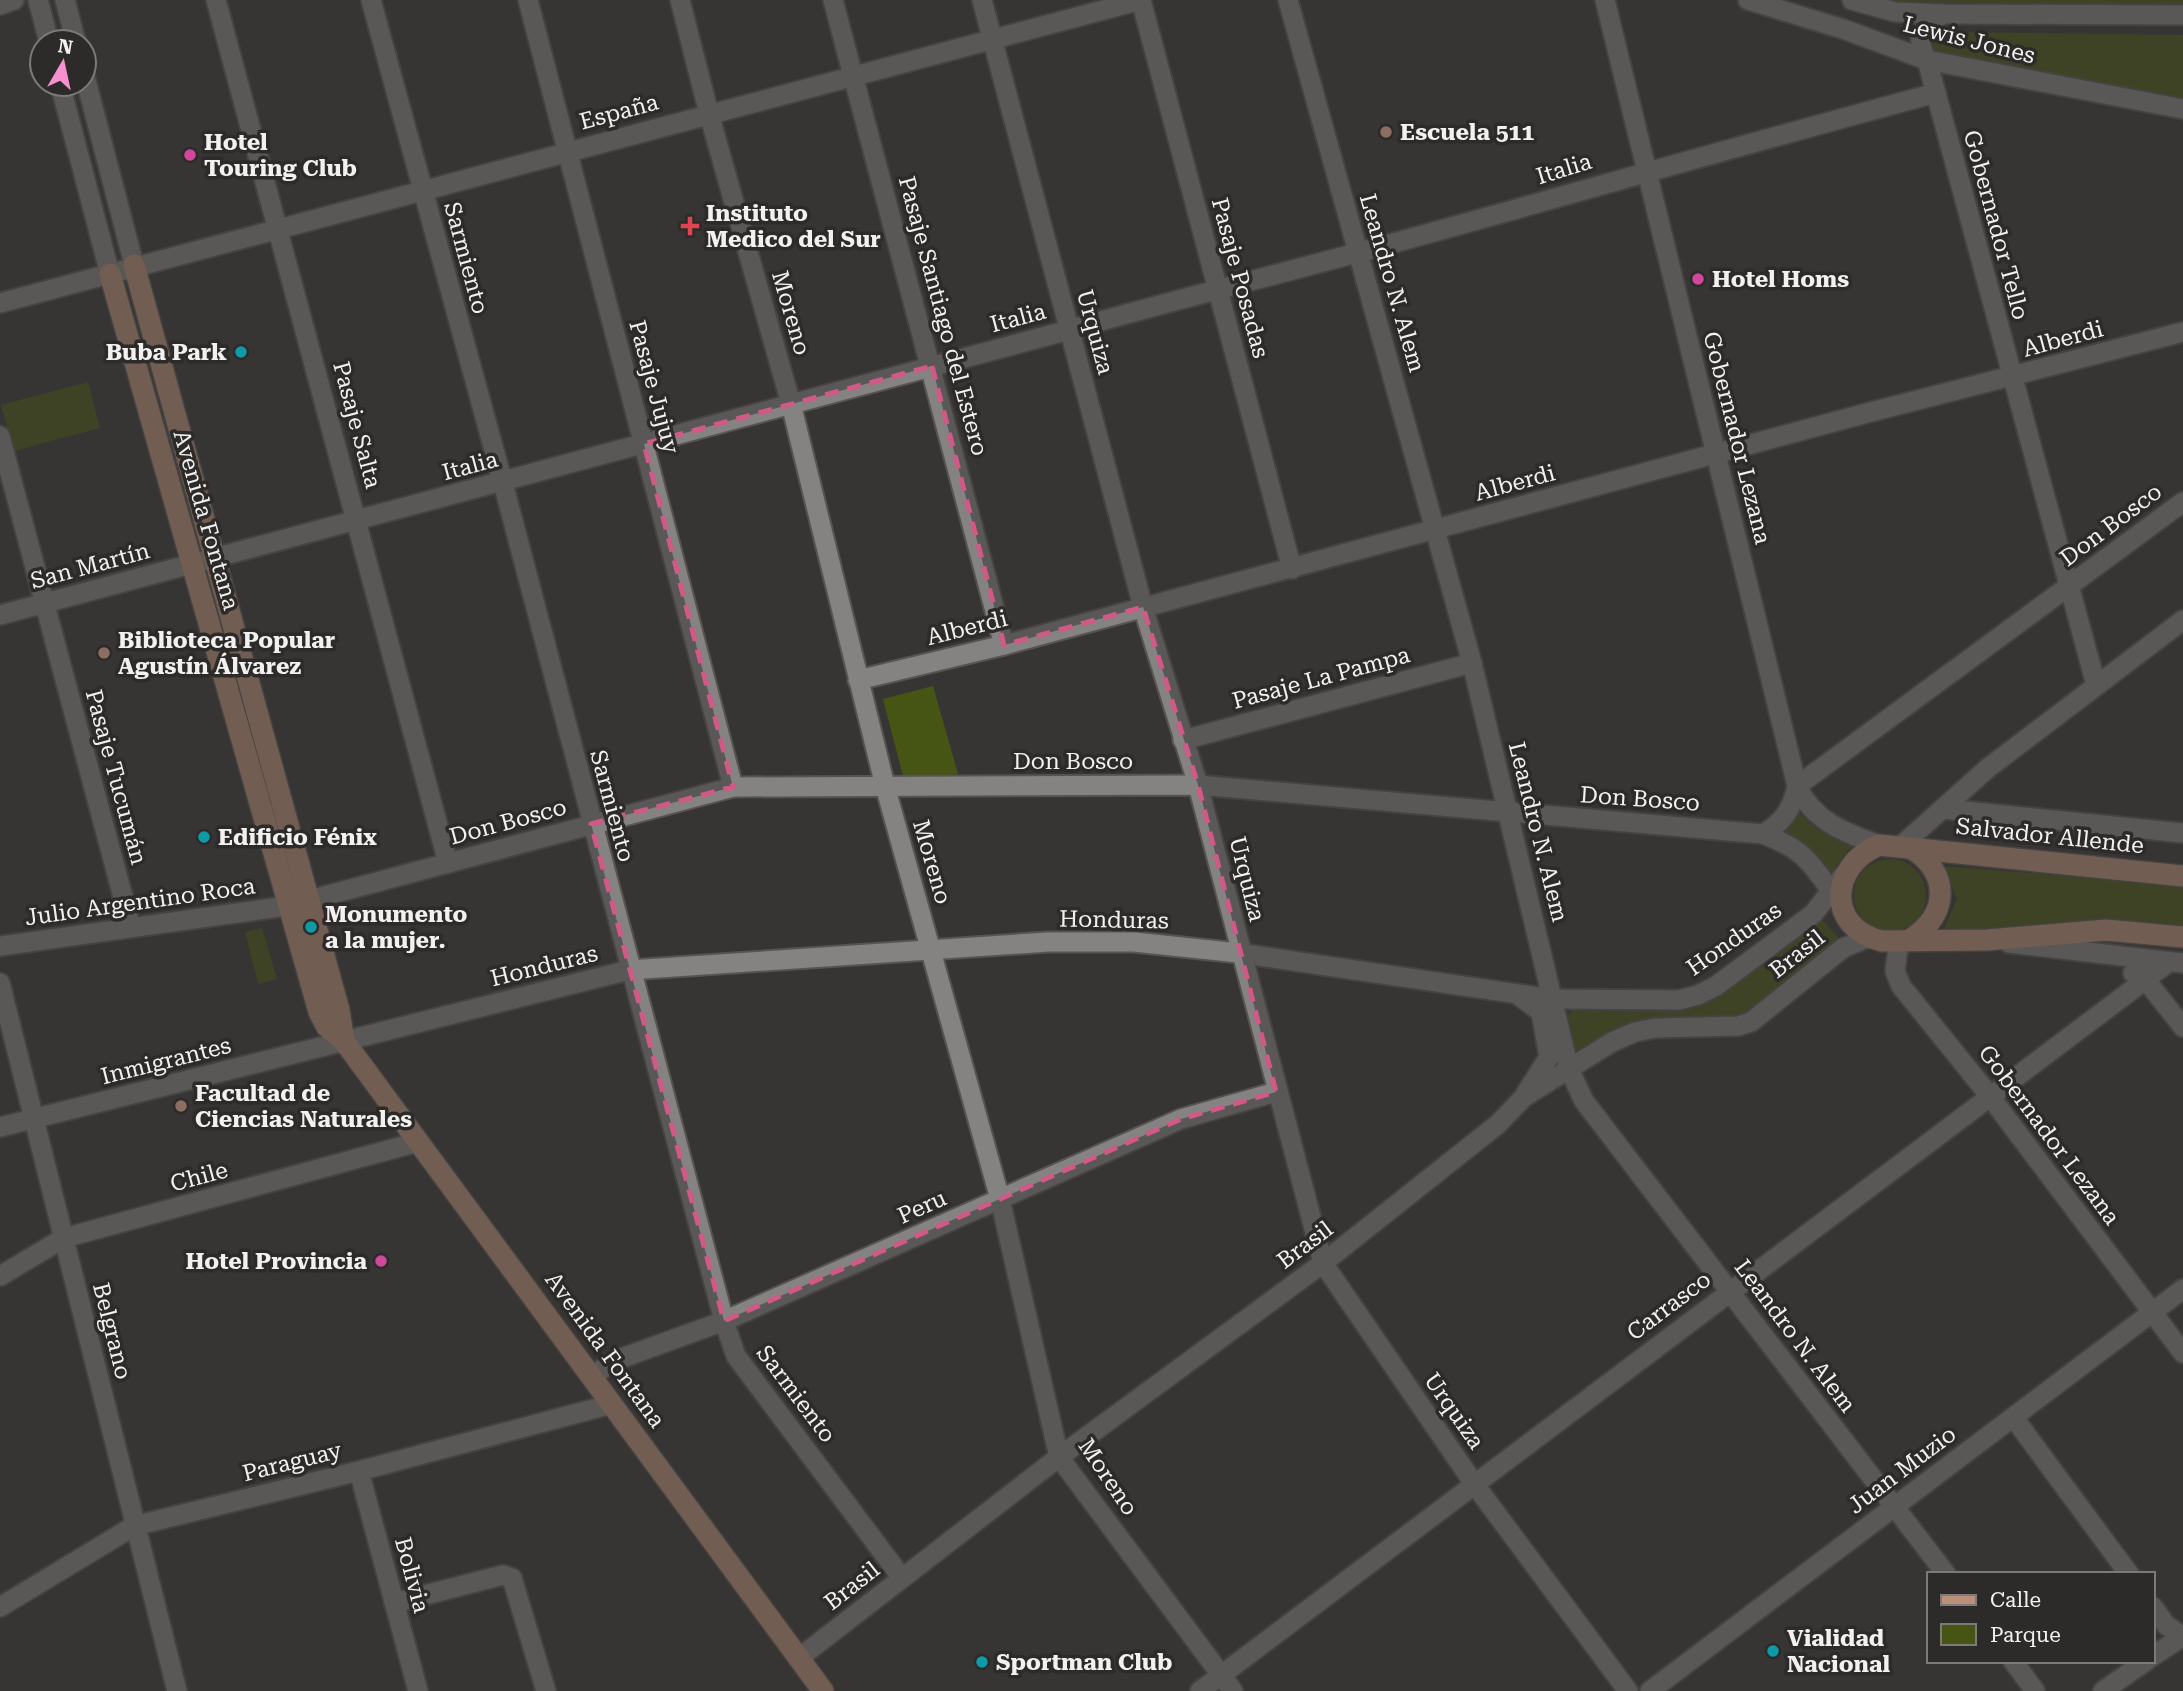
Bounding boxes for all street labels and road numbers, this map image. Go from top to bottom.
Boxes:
street label: Lewis Jones [1900,11,2038,69]
street label: España [577,88,662,135]
street label: Gobernador Tello [1958,127,2034,323]
street label: Italia [1533,148,1595,190]
street label: Pasaje Santiago del Estero [893,173,993,459]
street label: Leandro N. Alem [1354,191,1430,375]
street label: Pasaje Posadas [1206,195,1274,361]
street label: Sarmiento [438,199,494,317]
street label: Moreno [766,268,816,358]
street label: Urquiza [1071,287,1119,378]
street label: Italia [987,298,1049,338]
street label: Alberdi [2020,315,2106,363]
street label: Pasaje Jujuy [623,317,685,457]
street label: Gobernador Lezana [1698,329,1777,548]
street label: Pasaje Salta [327,359,387,492]
street label: Avenida Fontana [167,427,245,614]
street label: Italia [439,446,501,486]
street label: Alberdi [1472,459,1558,507]
street label: Don Bosco [2055,478,2167,572]
street label: San Martín [27,537,153,595]
street label: Alberdi [924,605,1010,651]
street label: Pasaje La Pampa [1229,641,1413,715]
street label: Pasaje Tucumán [80,686,152,868]
street label: Leandro N. Alem [1503,739,1573,925]
street label: Sarmiento [584,747,640,865]
street label: Don Bosco [1013,748,1133,775]
street label: Don Bosco [1579,781,1701,817]
street label: Don Bosco [447,793,569,851]
street label: Salvador Allende [1955,813,2145,859]
street label: Moreno [907,817,957,907]
street label: Urquiza [1223,834,1271,925]
street label: Julio Argentino Roca [23,872,257,932]
street label: Honduras [1681,896,1787,981]
street label: Honduras [1059,906,1169,934]
street label: Brasil [1764,924,1830,984]
street label: Honduras [488,940,601,992]
street label: Inmigrantes [98,1032,234,1090]
street label: Gobernador Lezana [1973,1040,2126,1231]
street label: Chile [167,1156,231,1198]
street label: Peru [893,1184,951,1230]
street label: Brasil [1272,1215,1338,1275]
street label: Leandro N. Alem [1729,1254,1861,1418]
street label: Carrasco [1622,1266,1716,1346]
street label: Avenida Fontana [539,1267,671,1434]
street label: Belgrano [87,1280,137,1382]
street label: Sarmiento [751,1340,841,1448]
street label: Urquiza [1418,1368,1490,1455]
street label: Juan Muzio [1843,1421,1961,1519]
street label: Moreno [1073,1434,1143,1520]
street label: Paraguay [240,1437,345,1487]
street label: Bolivia [389,1534,435,1616]
street label: Brasil [819,1556,885,1616]

